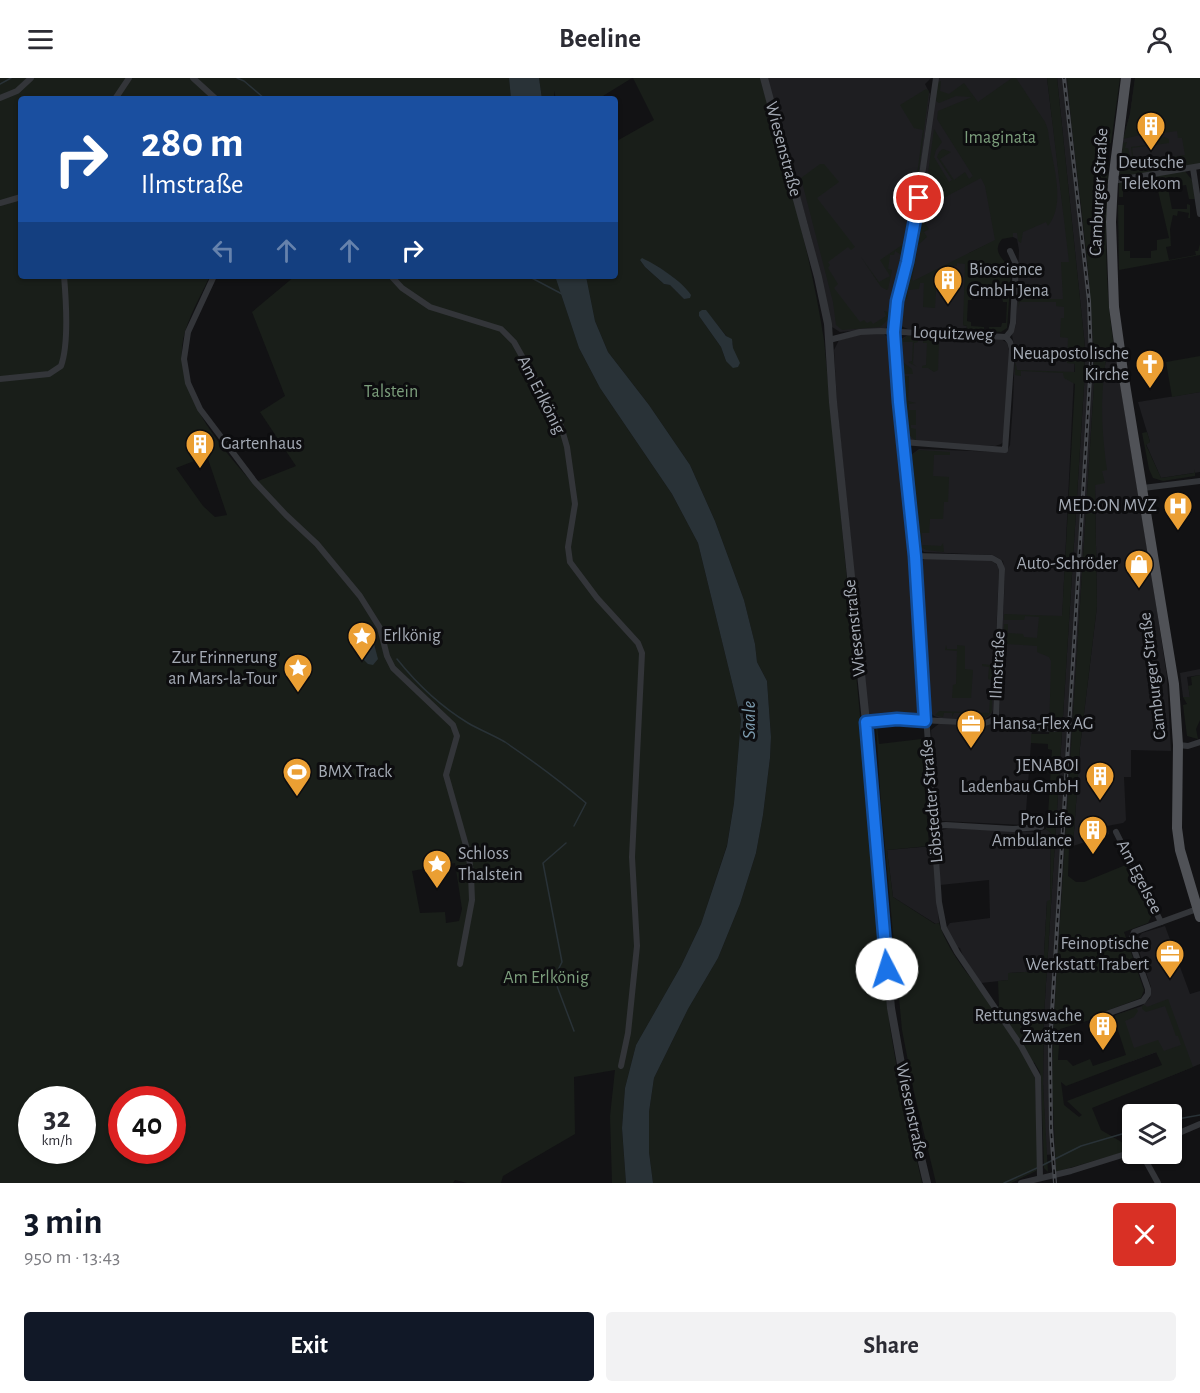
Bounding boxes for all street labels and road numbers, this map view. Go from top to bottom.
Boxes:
street label: Wiesenstraße [762,100,804,198]
street label: Camburger Straße [1087,127,1111,257]
street label: Loquitzweg [912,324,994,344]
street label: Am Erlkönig [514,353,568,437]
street label: Wiesenstraße [841,579,869,677]
street label: Camburger Straße [1136,611,1170,741]
street label: Ilmstraße [987,630,1009,700]
street label: Löbstedter Straße [918,738,946,864]
street label: Am Egelsee [1113,837,1165,917]
street label: Wiesenstraße [892,1061,930,1161]

